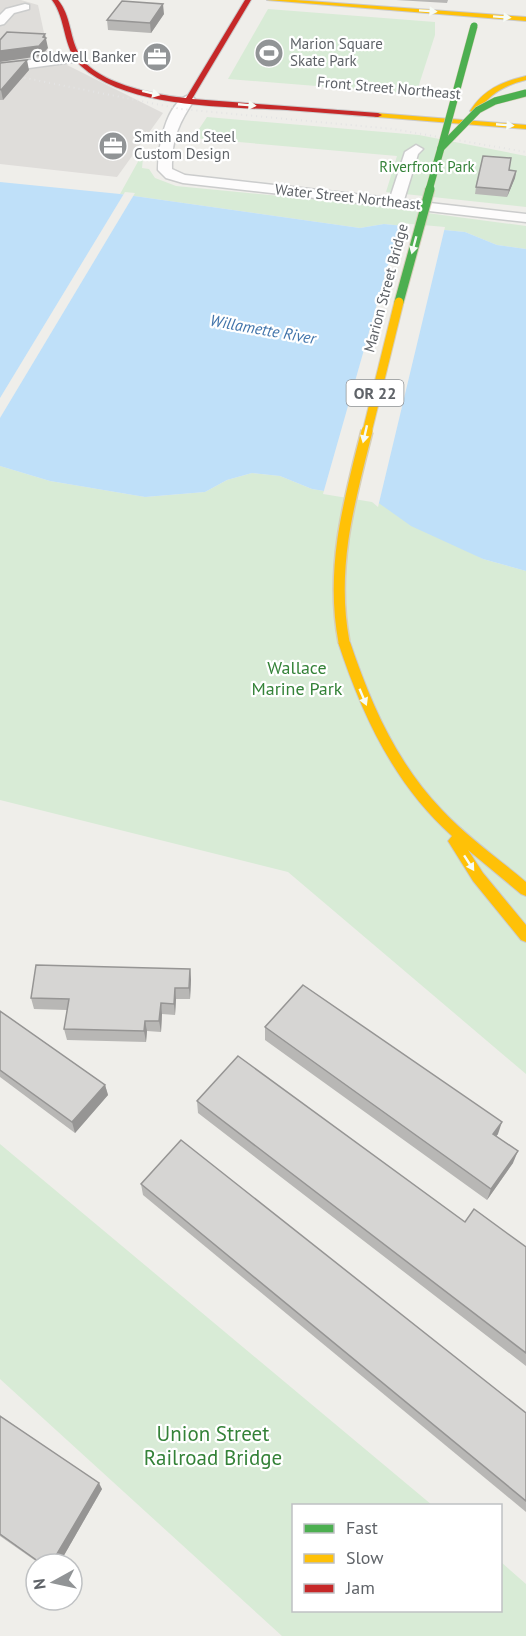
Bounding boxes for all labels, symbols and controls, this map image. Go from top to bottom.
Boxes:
one-way arrow [419,7,438,16]
one-way arrow [492,12,511,22]
place label: Marion Square Skate Park [290,34,383,70]
sports icon: Marion Square Skate Park [253,37,285,69]
office icon: Coldwell Banker [141,41,173,73]
place label: Coldwell Banker [32,47,136,66]
street label: Front Street Northeast [317,72,462,103]
one-way arrow [142,88,160,98]
one-way arrow [238,100,257,110]
one-way arrow [495,121,514,130]
place label: Smith and Steel Custom Design [134,127,236,163]
office icon: Smith and Steel Custom Design [97,130,129,162]
park label: Riverfront Park [379,157,476,176]
street label: Water Street Northeast [274,179,422,214]
street label: Marion Street Bridge [359,221,412,354]
one-way arrow [409,236,419,255]
water label: Willamette River [209,310,319,348]
road number: OR 22 [346,380,404,406]
one-way arrow [360,425,370,443]
park label: Wallace Marine Park [251,656,343,700]
one-way arrow [359,688,368,706]
one-way arrow [463,855,475,871]
park label: Union Street Railroad Bridge [144,1420,282,1471]
legend [292,1504,502,1612]
text: Fast [346,1516,378,1539]
text: Slow [346,1546,384,1569]
north arrow [24,1552,84,1612]
text: Jam [345,1576,375,1599]
text: N [29,1577,50,1591]

